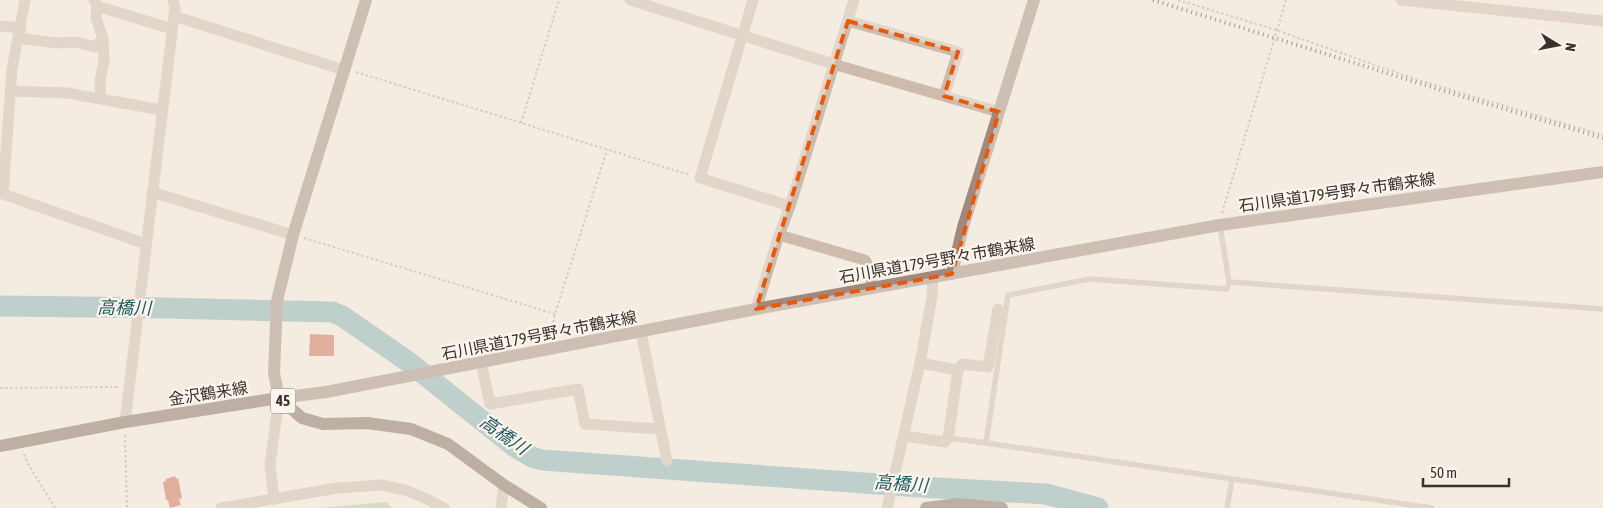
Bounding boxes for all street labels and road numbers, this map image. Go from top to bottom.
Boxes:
street label: 石川県道179号野々市鶴来線 [1237,169,1437,215]
street label: 石川県道179号野々市鶴来線 [838,234,1036,286]
street label: 石川県道179号野々市鶴来線 [440,307,638,363]
street label: 金沢鶴来線 [167,378,249,408]
road number: 45 [270,388,296,414]

